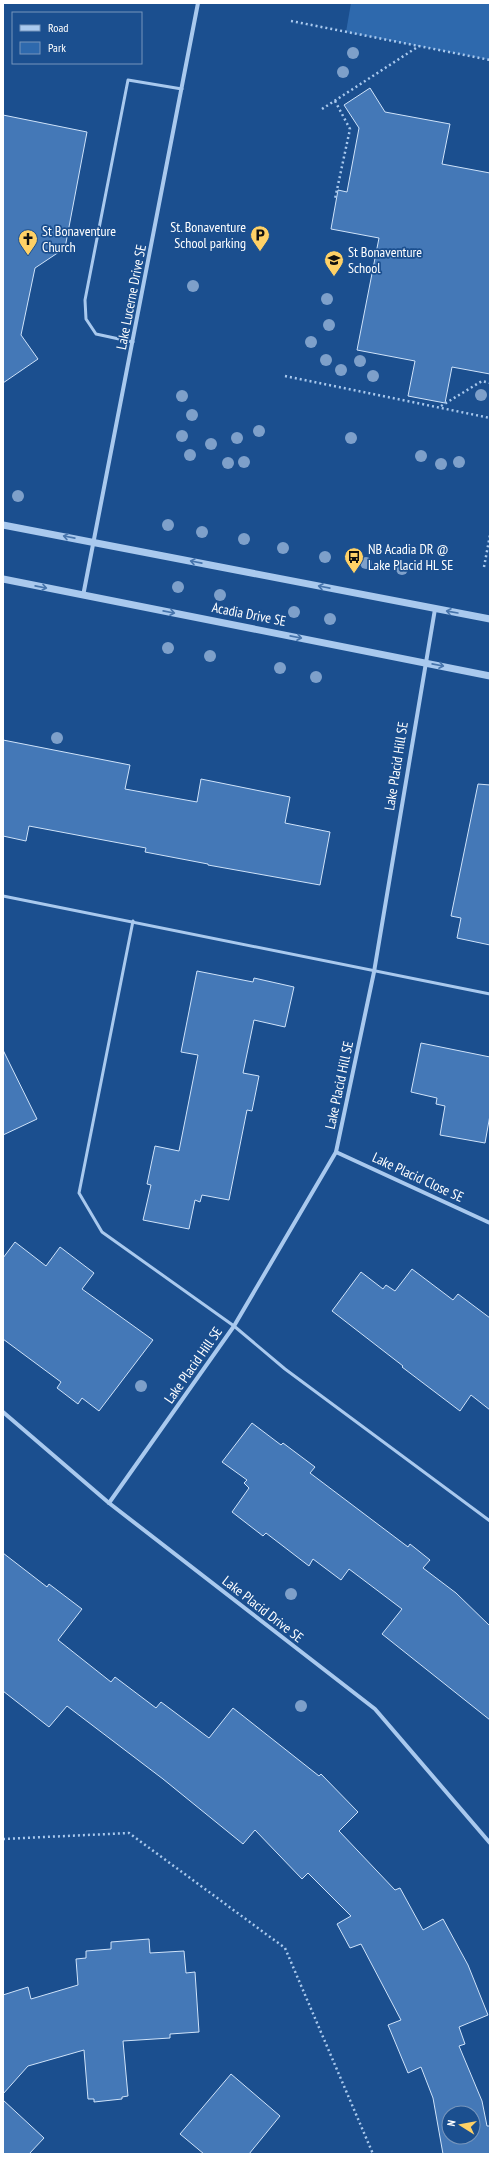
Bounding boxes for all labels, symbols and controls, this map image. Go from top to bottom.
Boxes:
legend [12,12,142,64]
text: Road [48,20,68,35]
text: Park [48,40,66,55]
place label: St. Bonaventure School parking [170,218,246,252]
place label: St Bonaventure Church [42,222,116,256]
parking icon: St. Bonaventure School parking [249,224,271,252]
church icon: St Bonaventure Church [17,228,39,256]
street label: Lake Lucerne Drive SE [112,243,150,351]
place label: St Bonaventure School [348,243,422,277]
school or university icon: St Bonaventure School [323,249,345,277]
one-way arrow [63,533,76,541]
place label: NB Acadia DR @ Lake Placid HL SE [368,540,453,574]
bus stop icon: NB Acadia DR @ Lake Placid HL SE [343,546,365,574]
one-way arrow [190,558,203,566]
one-way arrow [34,583,47,591]
one-way arrow [318,583,331,591]
street label: Acadia Drive SE [210,598,288,630]
one-way arrow [162,608,175,616]
one-way arrow [445,608,458,616]
one-way arrow [289,633,302,641]
one-way arrow [431,662,444,670]
street label: Lake Placid Hill SE [380,720,412,812]
street label: Lake Placid Hill SE [321,1039,357,1131]
street label: Lake Placid Close SE [369,1148,467,1206]
street label: Lake Placid Hill SE [160,1323,226,1407]
street label: Lake Placid Drive SE [219,1572,307,1646]
north arrow [441,2105,481,2145]
text: N [444,2119,459,2127]

